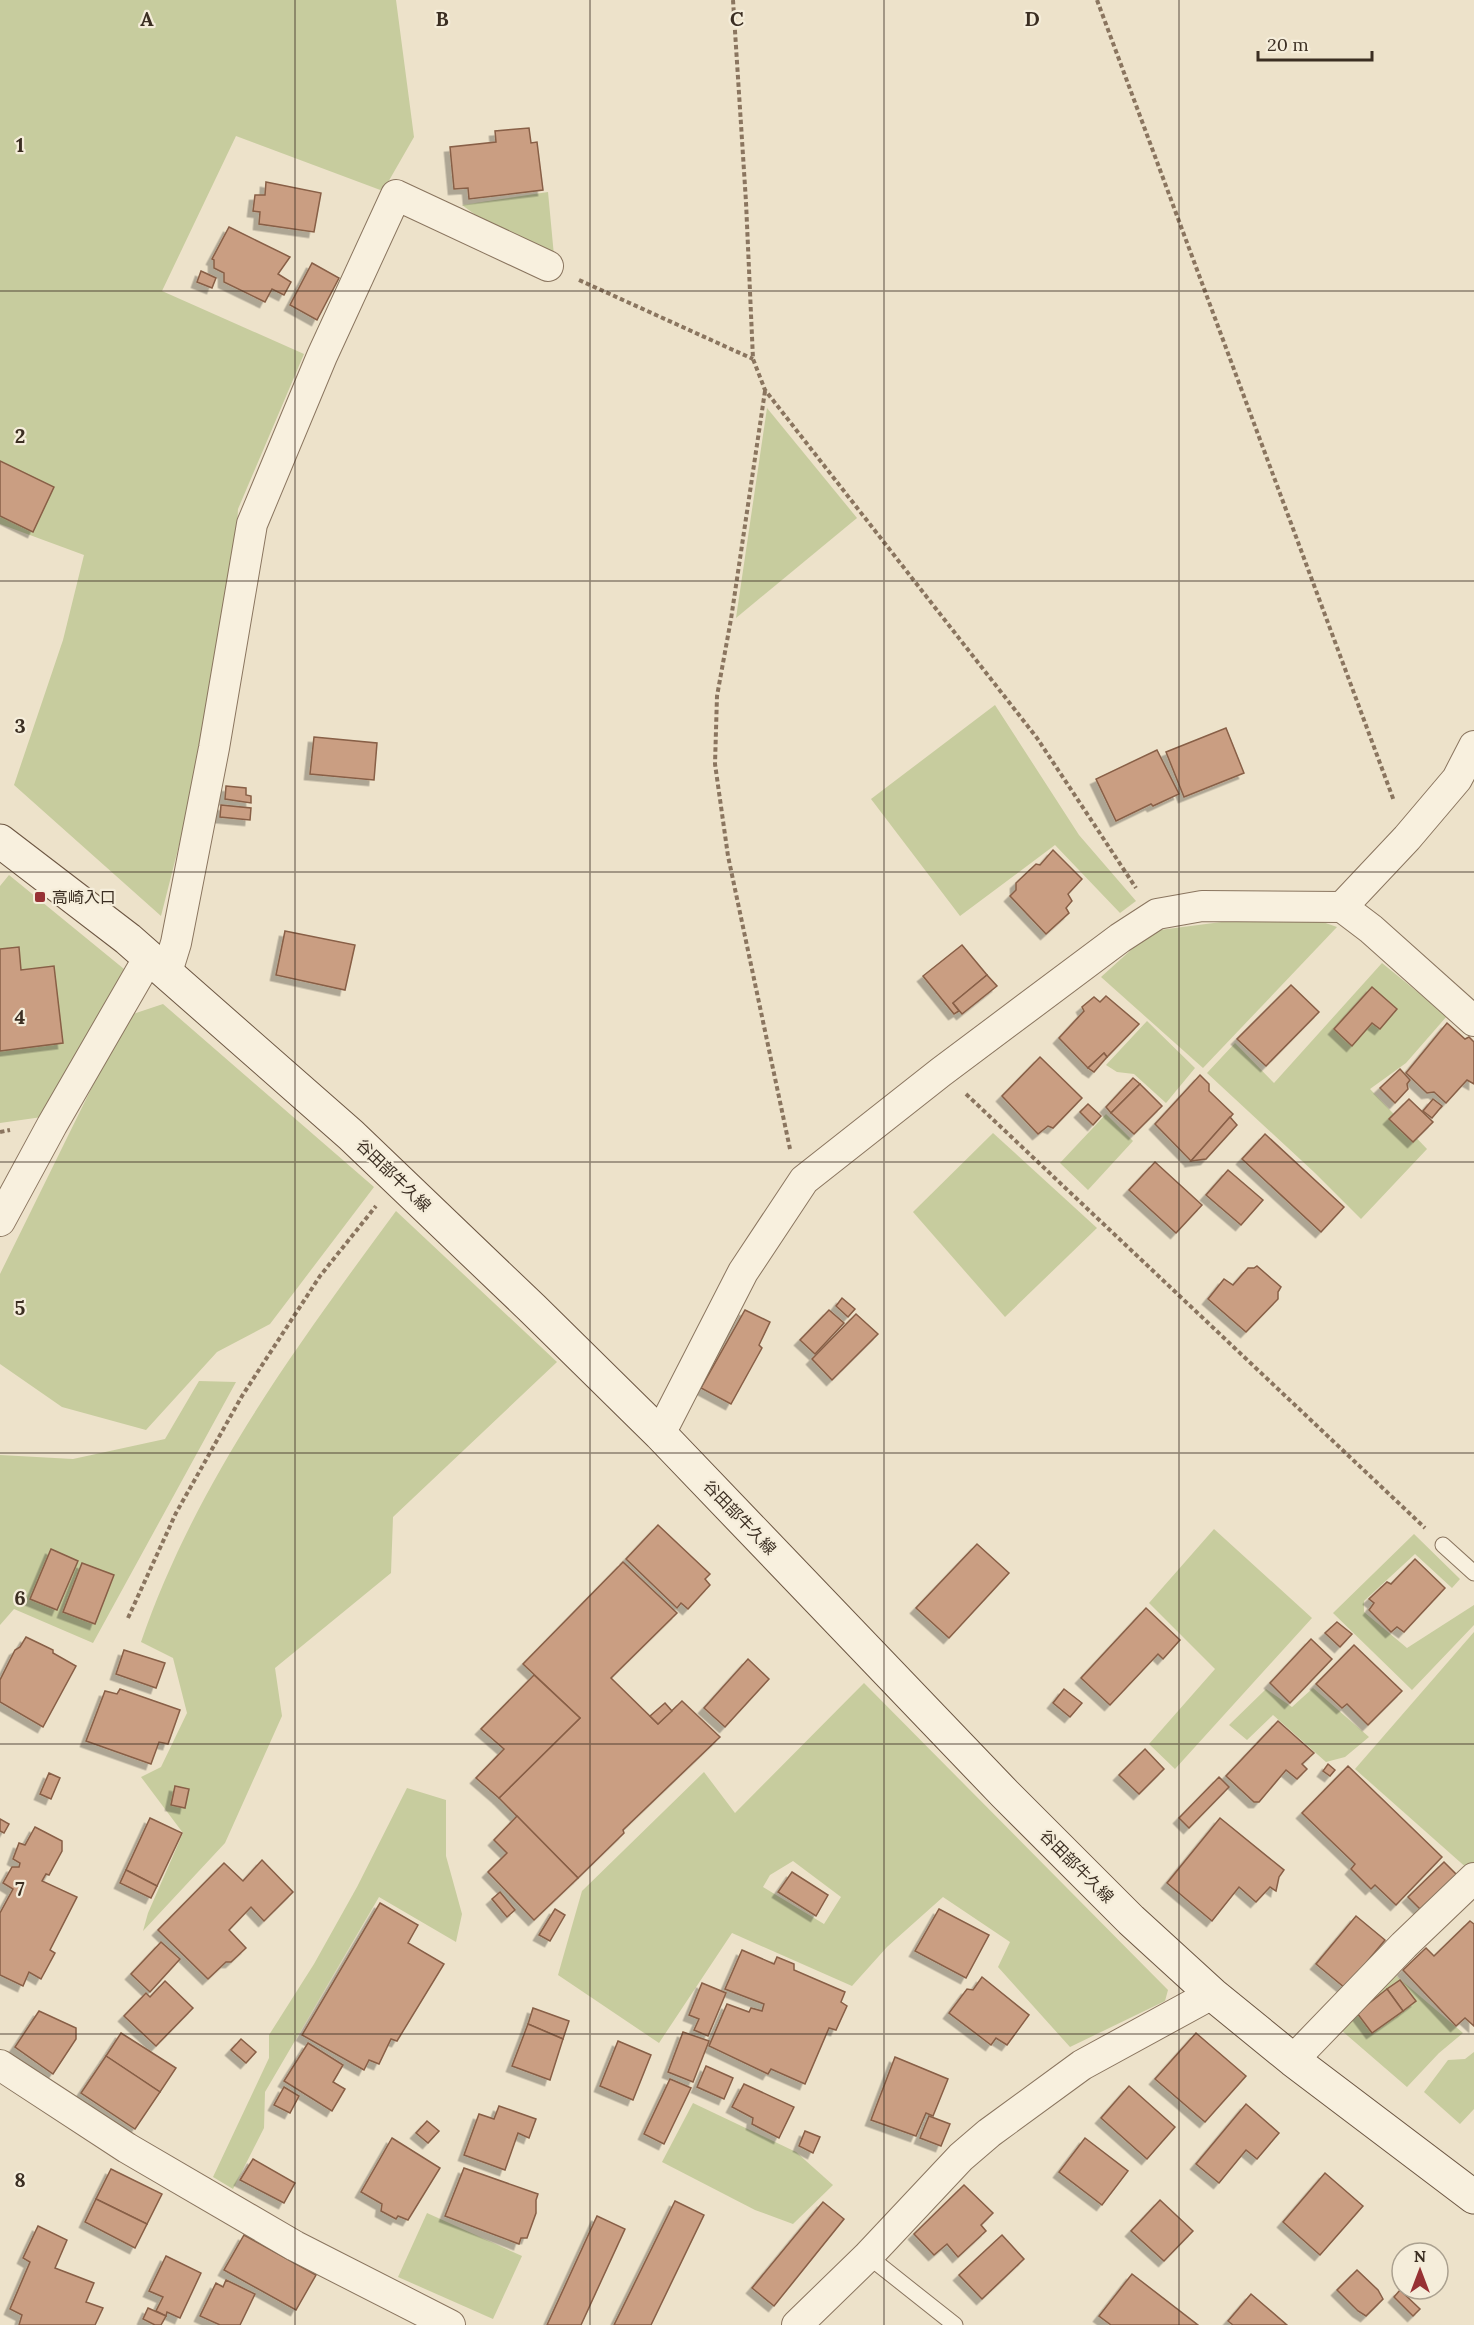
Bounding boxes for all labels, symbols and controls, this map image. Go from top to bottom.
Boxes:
text: A [140,6,154,31]
text: B [435,6,449,31]
text: C [730,6,744,31]
text: D [1024,6,1040,31]
scale bar [1258,24,1372,62]
text: 20 m [1267,33,1309,56]
text: 1 [16,132,24,157]
text: 2 [15,423,25,448]
text: 3 [14,713,26,738]
place label: 高崎入口 [52,887,116,907]
marker: 高崎入口 [33,890,47,904]
text: 4 [15,1004,26,1029]
street label: 谷田部牛久線 [353,1134,435,1216]
text: 5 [15,1295,26,1320]
street label: 谷田部牛久線 [699,1476,781,1558]
text: 6 [14,1585,26,1610]
street label: 谷田部牛久線 [1036,1825,1118,1907]
text: 7 [15,1876,25,1901]
text: 8 [14,2167,26,2192]
north arrow [1390,2241,1450,2301]
text: N [1414,2246,1426,2266]

